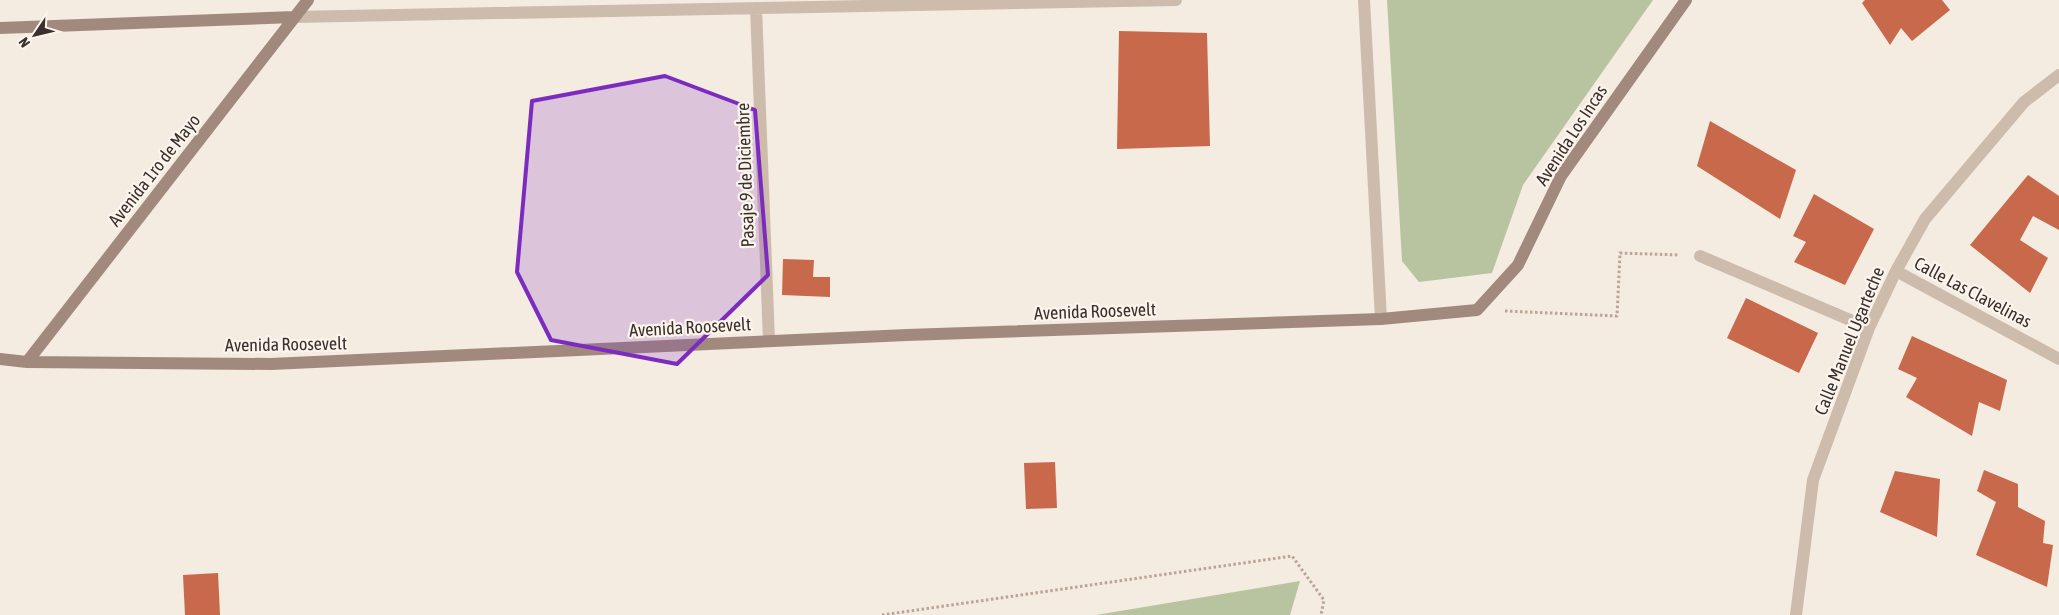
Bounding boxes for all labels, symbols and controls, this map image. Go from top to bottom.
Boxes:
north arrow [10,10,60,60]
text: N [15,34,33,50]
street label: Avenida Los Incas [1531,81,1611,189]
street label: Pasaje 9 de Diciembre [732,102,758,248]
street label: Avenida 1ro de Mayo [104,110,204,230]
street label: Calle Las Clavelinas [1911,252,2035,332]
street label: Calle Manuel Ugarteche [1810,264,1888,418]
street label: Avenida Roosevelt [1034,298,1156,324]
street label: Avenida Roosevelt [628,313,752,341]
street label: Avenida Roosevelt [225,332,347,356]

